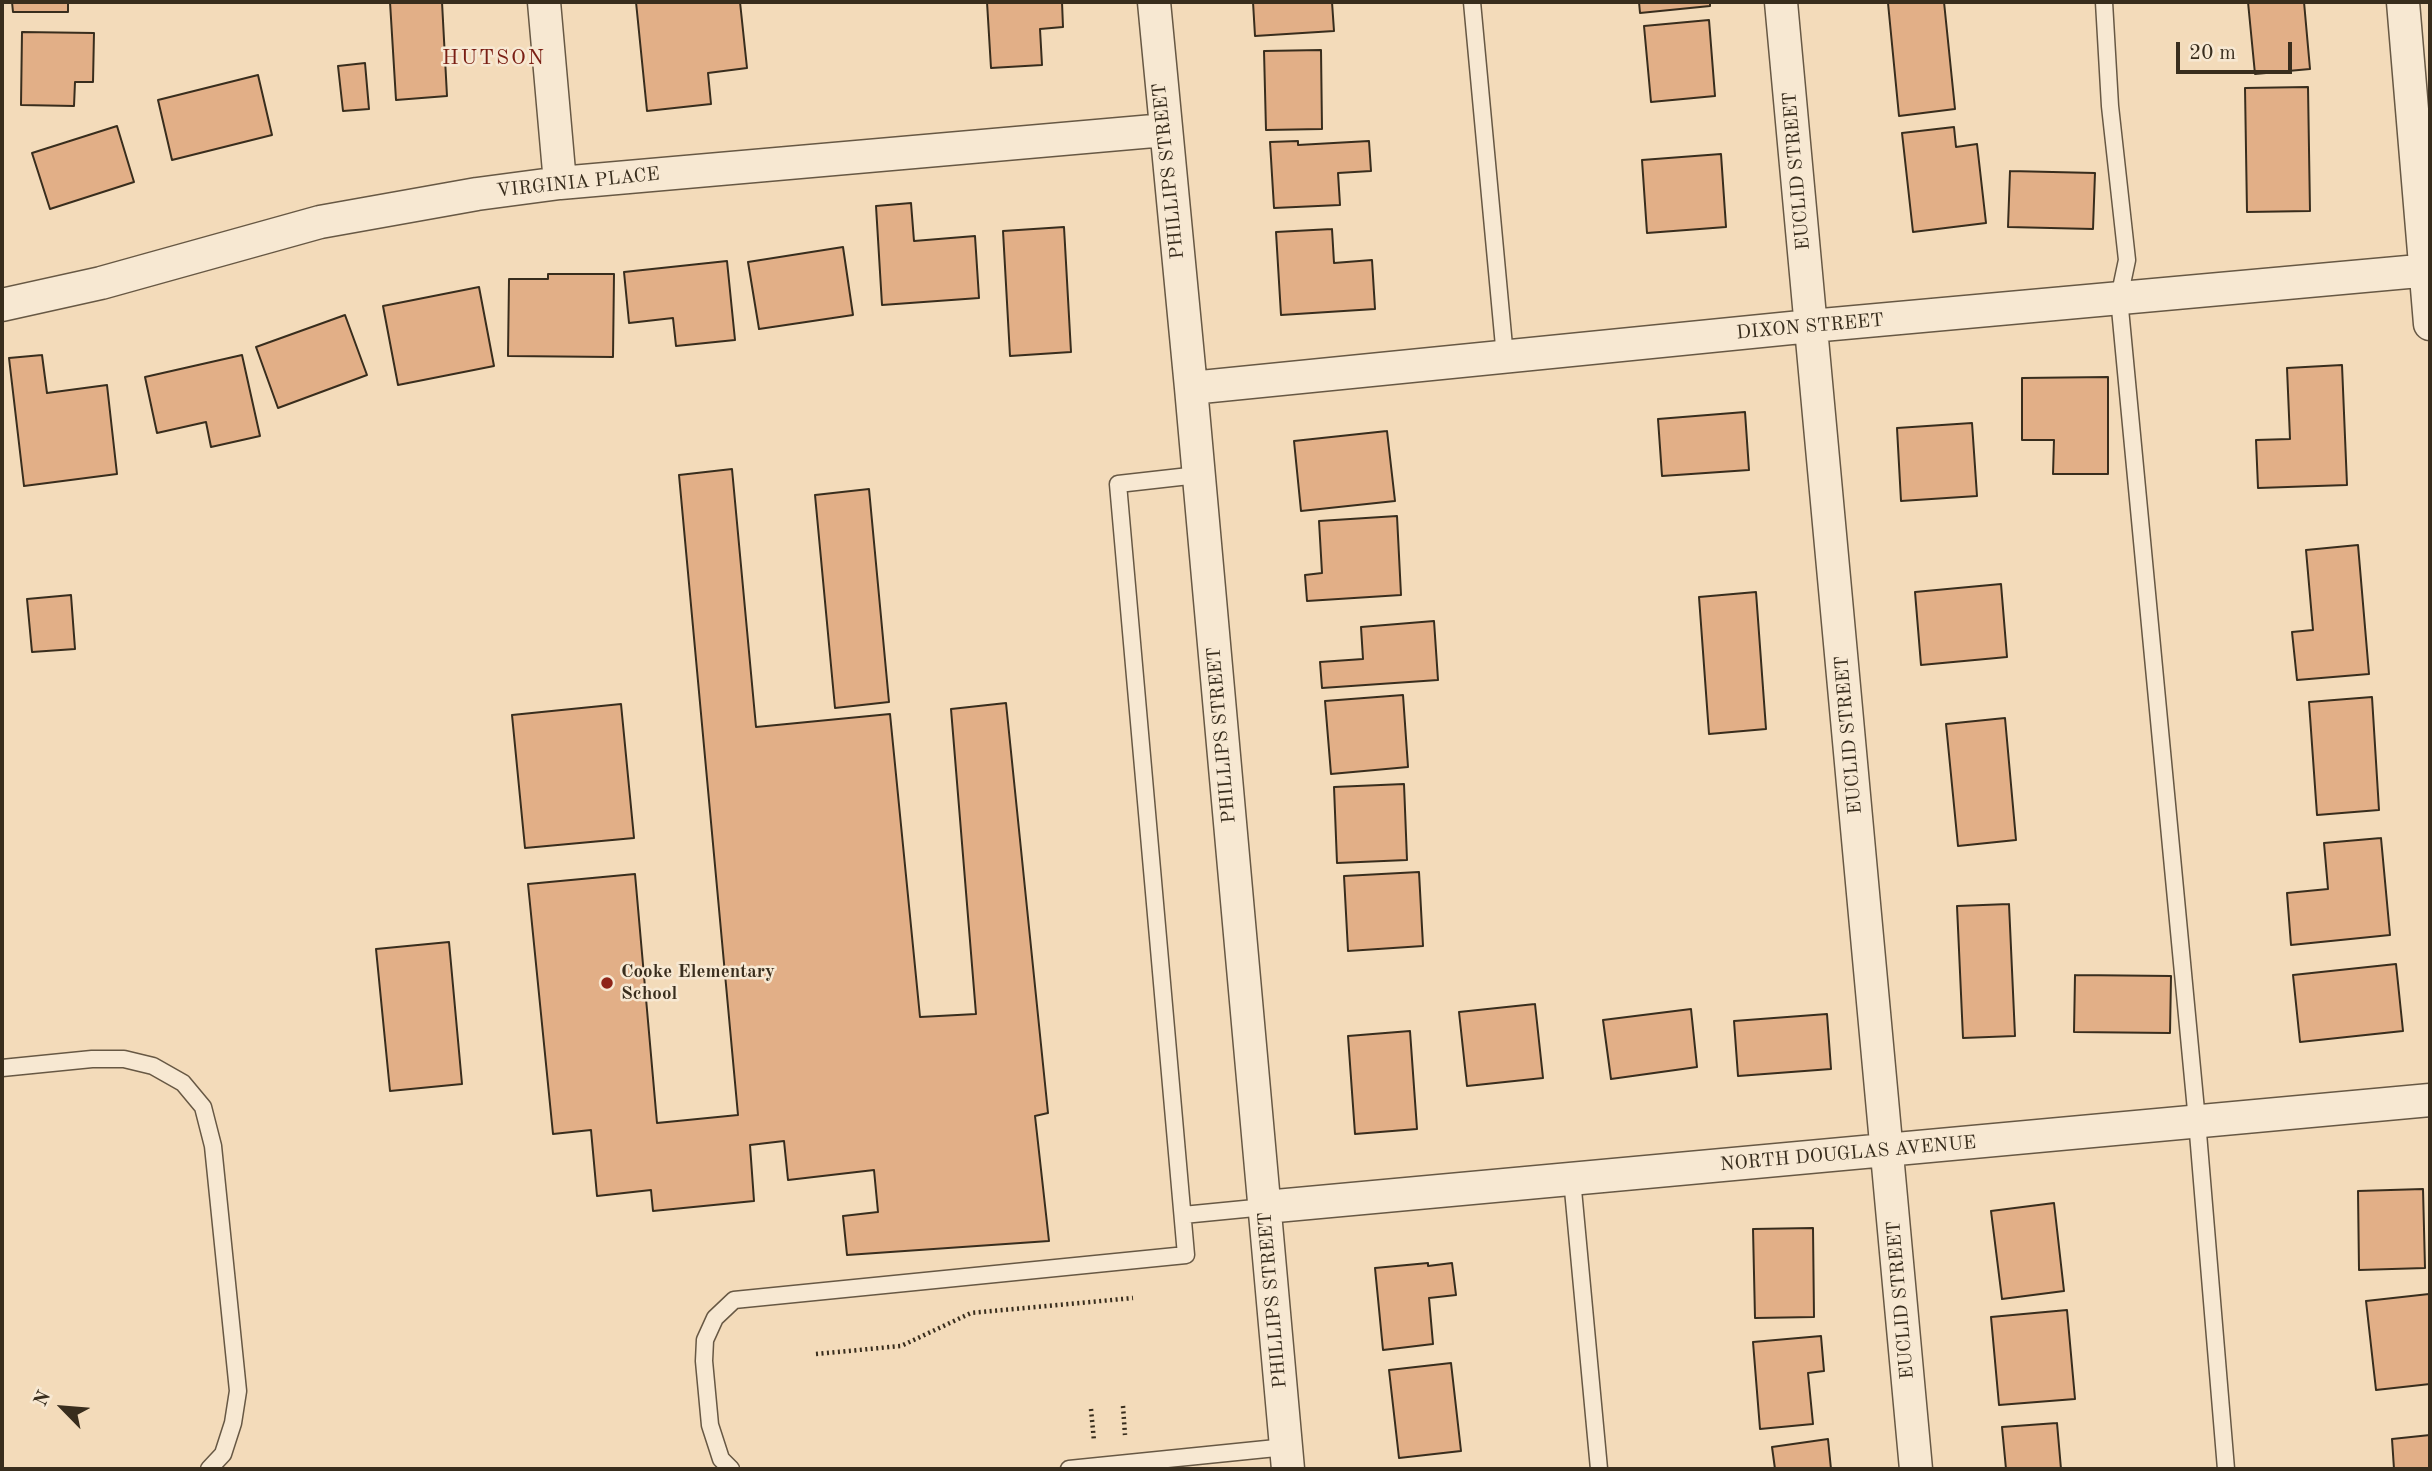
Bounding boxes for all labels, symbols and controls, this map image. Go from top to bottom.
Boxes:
scale bar [2180,28,2296,72]
text: 20 m [2189,43,2236,64]
district label: HUTSON [443,45,545,71]
street label: PHILLIPS STREET [1148,82,1190,260]
street label: EUCLID STREET [1779,91,1815,251]
street label: VIRGINIA PLACE [495,163,661,203]
street label: DIXON STREET [1735,309,1885,345]
street label: PHILLIPS STREET [1203,646,1241,824]
street label: EUCLID STREET [1831,655,1867,815]
place label: Cooke Elementary School [621,961,775,1005]
marker: Cooke Elementary School [599,975,615,991]
street label: NORTH DOUGLAS AVENUE [1719,1131,1977,1177]
street label: PHILLIPS STREET [1254,1211,1292,1389]
street label: EUCLID STREET [1883,1220,1919,1380]
north arrow [28,1373,98,1443]
text: N [32,1388,55,1410]

